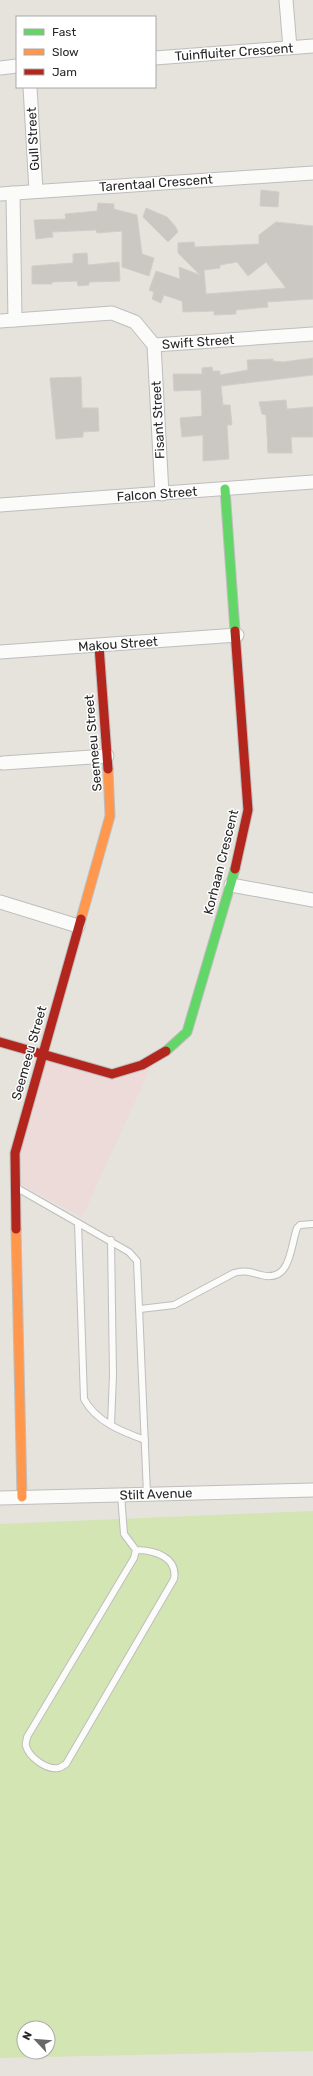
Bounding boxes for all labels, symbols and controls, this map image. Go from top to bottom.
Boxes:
legend [16,16,156,88]
text: Fast [52,25,76,39]
street label: Tuinfluiter Crescent [174,40,294,64]
text: Slow [52,45,79,59]
text: Jam [52,65,77,79]
street label: Gull Street [24,107,42,171]
street label: Tarentaal Crescent [99,172,213,194]
street label: Swift Street [161,332,235,352]
street label: Fisant Street [148,381,168,459]
street label: Falcon Street [116,484,198,504]
street label: Makou Street [78,634,158,654]
street label: Seemeeu Street [81,694,105,792]
street label: Korhaan Crescent [201,808,241,916]
street label: Seemeeu Street [8,1004,50,1102]
street label: Stilt Avenue [119,1485,193,1503]
north arrow [16,2020,56,2060]
text: N [20,2029,35,2042]

